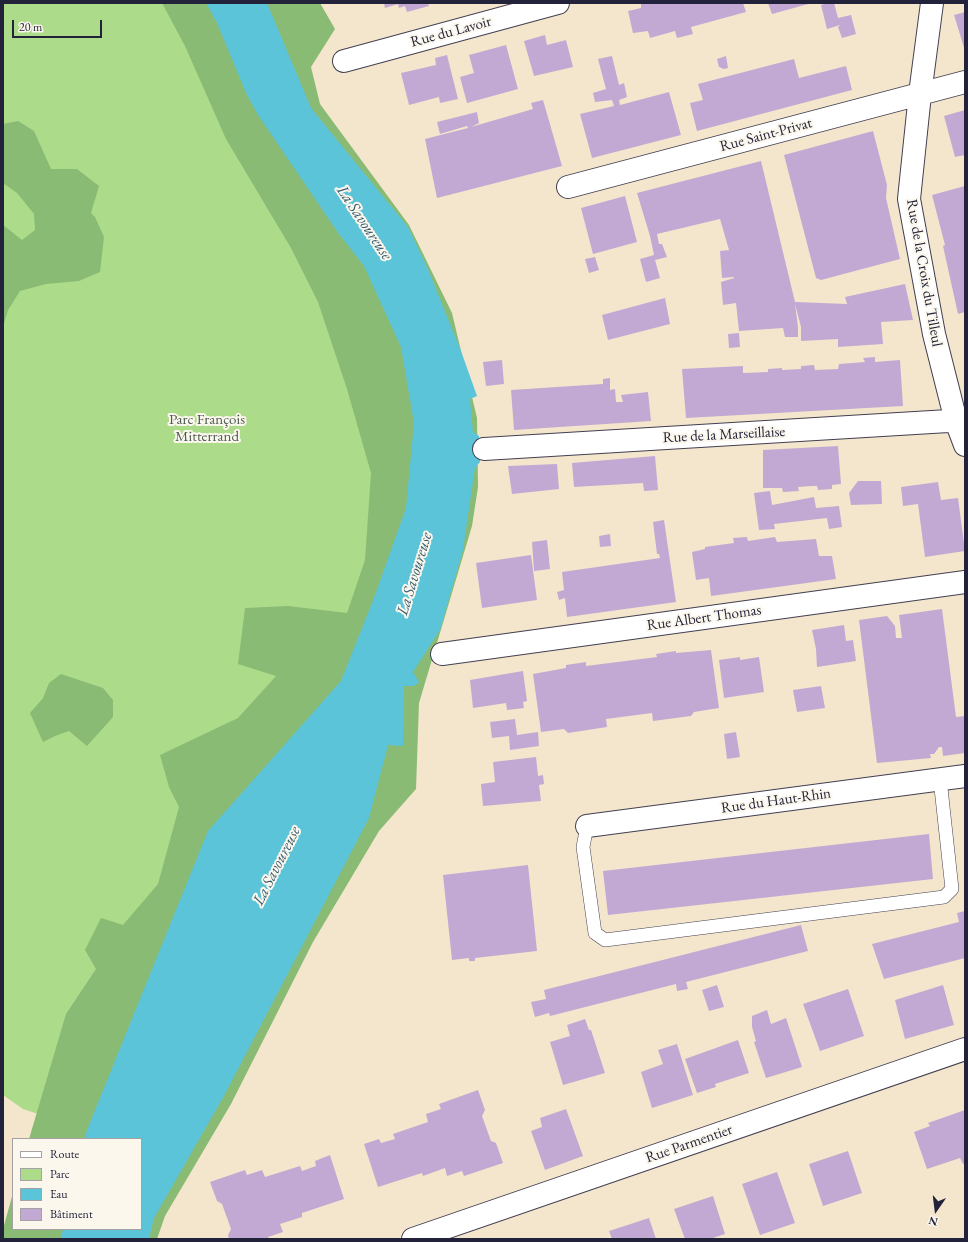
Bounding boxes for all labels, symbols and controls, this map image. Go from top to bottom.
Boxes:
scale bar [14,12,104,38]
street label: Rue du Lavoir [409,13,493,51]
text: 20 m [19,19,42,35]
street label: Rue Saint-Privat [718,114,814,156]
water label: La Savoureuse [332,182,396,264]
street label: Rue de la Croix du Tilleul [902,198,946,348]
park label: Parc François Mitterrand [169,411,245,446]
street label: Rue de la Marseillaise [662,423,786,447]
water label: La Savoureuse [393,530,437,618]
street label: Rue Albert Thomas [646,601,762,635]
street label: Rue du Haut-Rhin [720,784,832,818]
water label: La Savoureuse [249,823,305,909]
street label: Rue Parmentier [643,1121,735,1167]
legend [12,1138,142,1230]
text: Route [50,1146,79,1162]
text: Parc [50,1166,70,1182]
text: Eau [50,1186,68,1202]
north arrow [916,1190,956,1230]
text: Bâtiment [50,1206,93,1222]
text: N [927,1214,939,1230]

